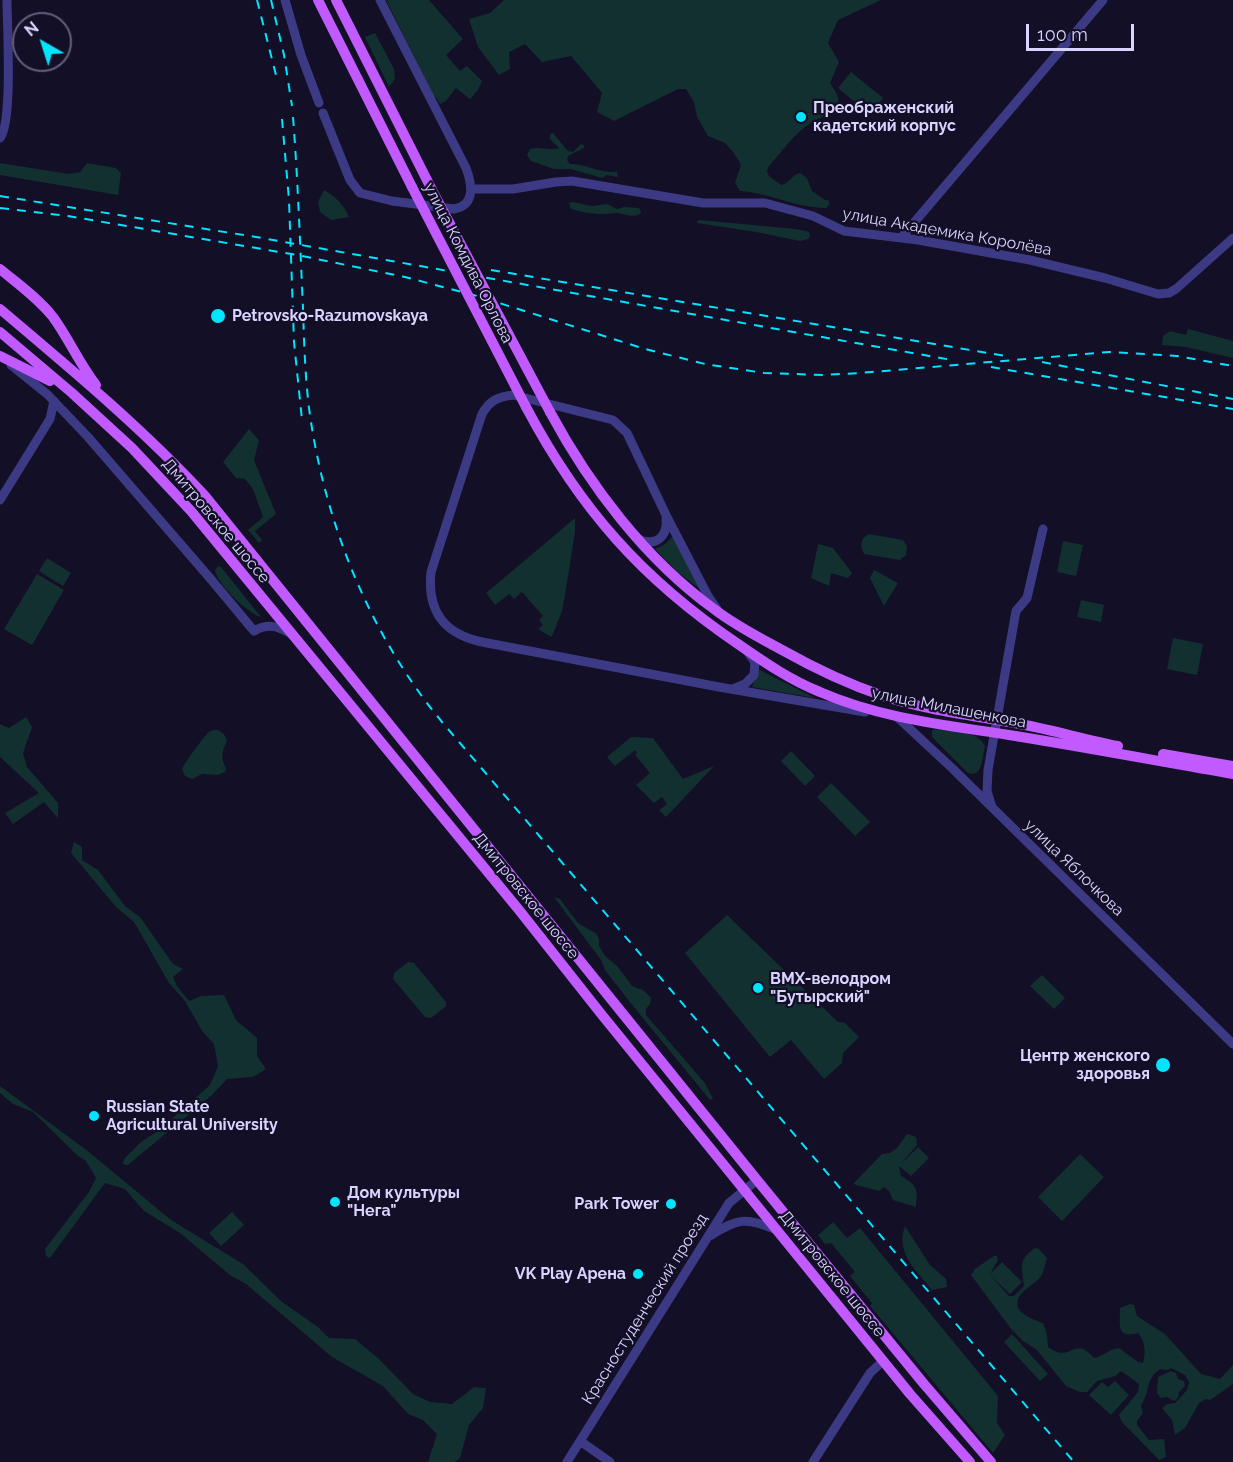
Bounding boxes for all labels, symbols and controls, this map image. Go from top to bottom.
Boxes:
north arrow [12,12,72,72]
scale bar [1029,12,1137,50]
text: N [21,18,42,40]
text: 100 m [1037,24,1088,45]
place label: Преображенский кадетский корпус [813,98,956,136]
marker: Преображенский кадетский корпус [794,110,808,124]
street label: улица Комдива Орлова [419,180,517,346]
street label: улица Академика Королёва [841,204,1053,260]
place label: Petrovsko-Razumovskaya [232,306,428,326]
marker: Petrovsko-Razumovskaya [209,307,227,325]
street label: Дмитровское шоссе [158,455,274,587]
street label: улица Милашенкова [870,684,1028,732]
street label: улица Яблочкова [1020,816,1128,920]
street label: Дмитровское шоссе [469,829,583,963]
place label: BMX-велодром "Бутырский" [770,969,891,1007]
marker: BMX-велодром "Бутырский" [751,981,765,995]
place label: Центр женского здоровья [1020,1046,1150,1084]
marker: Центр женского здоровья [1154,1056,1172,1074]
place label: Russian State Agricultural University [106,1097,278,1135]
marker: Russian State Agricultural University [87,1109,101,1123]
place label: Дом культуры "Нега" [347,1183,460,1221]
place label: Park Tower [574,1194,659,1214]
marker: Дом культуры "Нега" [328,1195,342,1209]
marker: Park Tower [664,1197,678,1211]
street label: Дмитровское шоссе [775,1207,889,1341]
street label: Красностуденческий проезд [578,1210,712,1408]
place label: VK Play Арена [515,1264,626,1284]
marker: VK Play Арена [631,1267,645,1281]

